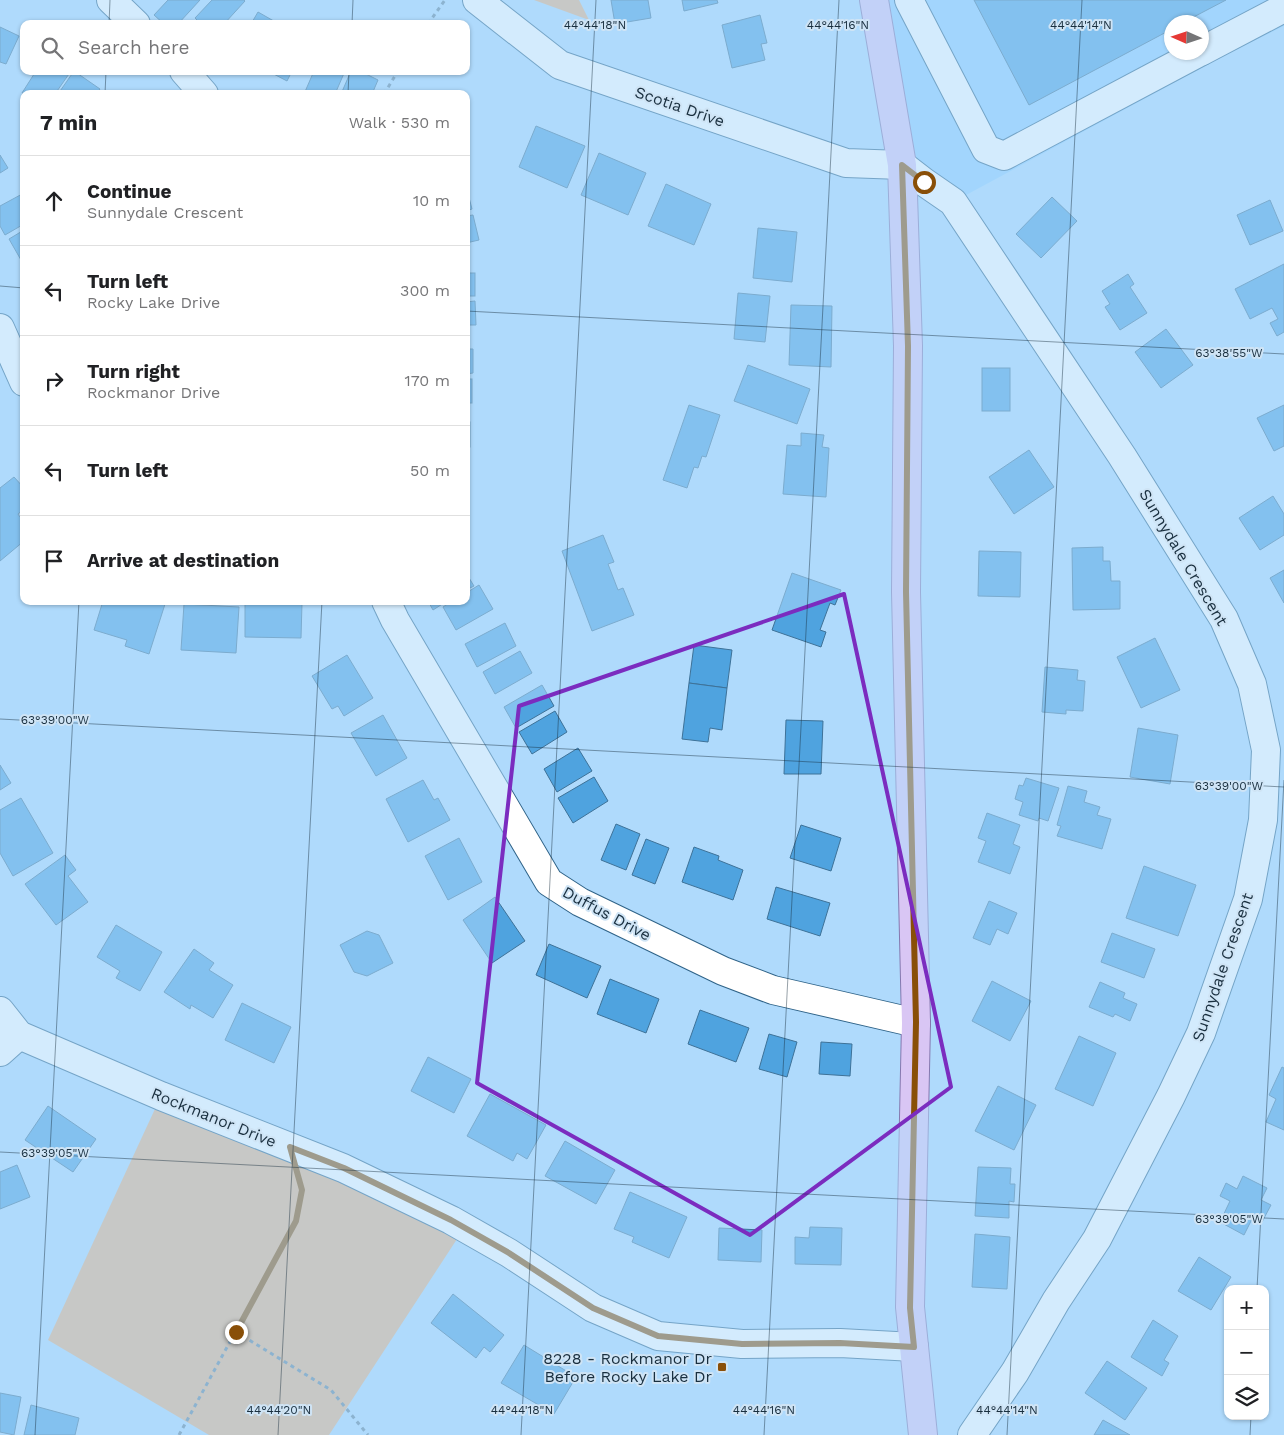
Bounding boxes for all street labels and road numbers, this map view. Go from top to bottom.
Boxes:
street label: Scotia Drive [633,82,727,131]
street label: Sunnydale Crescent [1135,485,1232,629]
street label: Duffus Drive [559,882,654,945]
street label: Sunnydale Crescent [1188,890,1257,1044]
street label: Rockmanor Drive [148,1084,279,1151]

